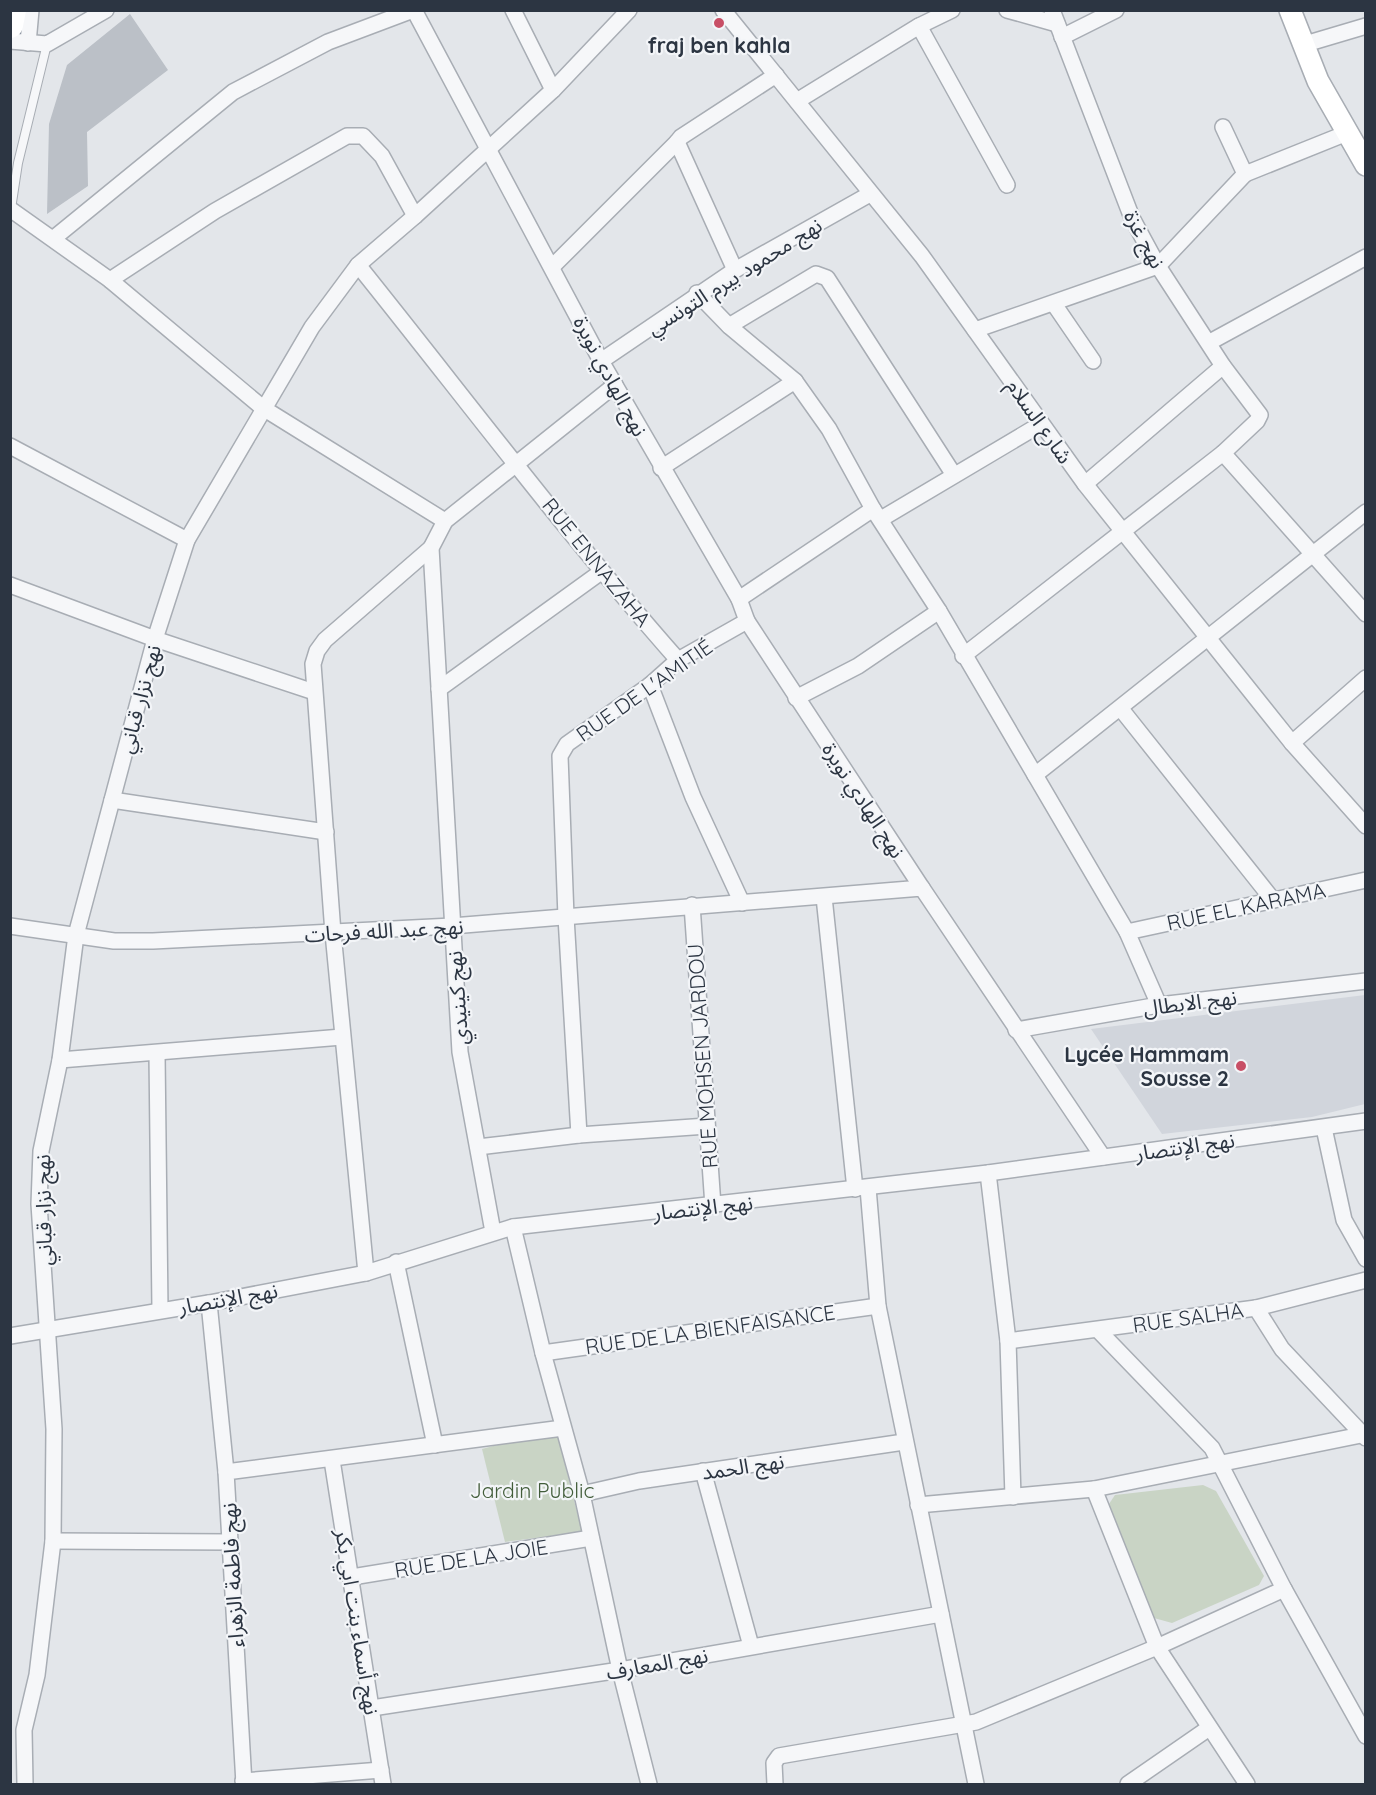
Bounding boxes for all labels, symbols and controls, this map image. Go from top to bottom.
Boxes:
marker: fraj ben kahla [712,16,726,30]
place label: fraj ben kahla [647,32,791,58]
street label: نهج غزة [1116,205,1171,274]
street label: نهج محمود بيرم التونسي [642,211,829,344]
street label: نهج الهادي نويرة [565,311,654,442]
street label: شارع السلام [998,374,1079,471]
street label: RUE ENNAZAHA [537,492,657,632]
street label: RUE DE L'AMITIÉ [571,633,717,747]
street label: نهج نزار قباني [112,642,170,757]
street label: نهج الهادي نويرة [814,737,911,865]
street label: RUE EL KARAMA [1164,876,1328,936]
street label: نهج عبد الله فرحات [304,913,464,950]
street label: RUE MOHSEN JARDOU [681,943,723,1169]
street label: نهج كينيدي [441,950,477,1046]
street label: نهج الابطال [1142,983,1239,1024]
place label: Lycée Hammam Sousse 2 [1064,1041,1229,1091]
marker: Lycée Hammam Sousse 2 [1234,1059,1248,1073]
street label: نهج الإنتصار [1133,1126,1237,1169]
street label: نهج نزار قباني [29,1154,61,1266]
street label: نهج الإنتصار [651,1189,754,1228]
street label: نهج الإنتصار [175,1277,280,1323]
street label: RUE SALHA [1131,1296,1245,1338]
street label: RUE DE LA BIENFAISANCE [583,1299,837,1359]
street label: نهج الحمد [700,1447,786,1488]
park label: Jardin Public [470,1477,594,1503]
street label: نهج فاطمة الزهراء [215,1502,252,1648]
street label: نهج أسماء بنت ابي بكر [326,1526,386,1717]
street label: RUE DE LA JOIE [392,1533,550,1583]
street label: نهج المعارف [604,1641,711,1688]

